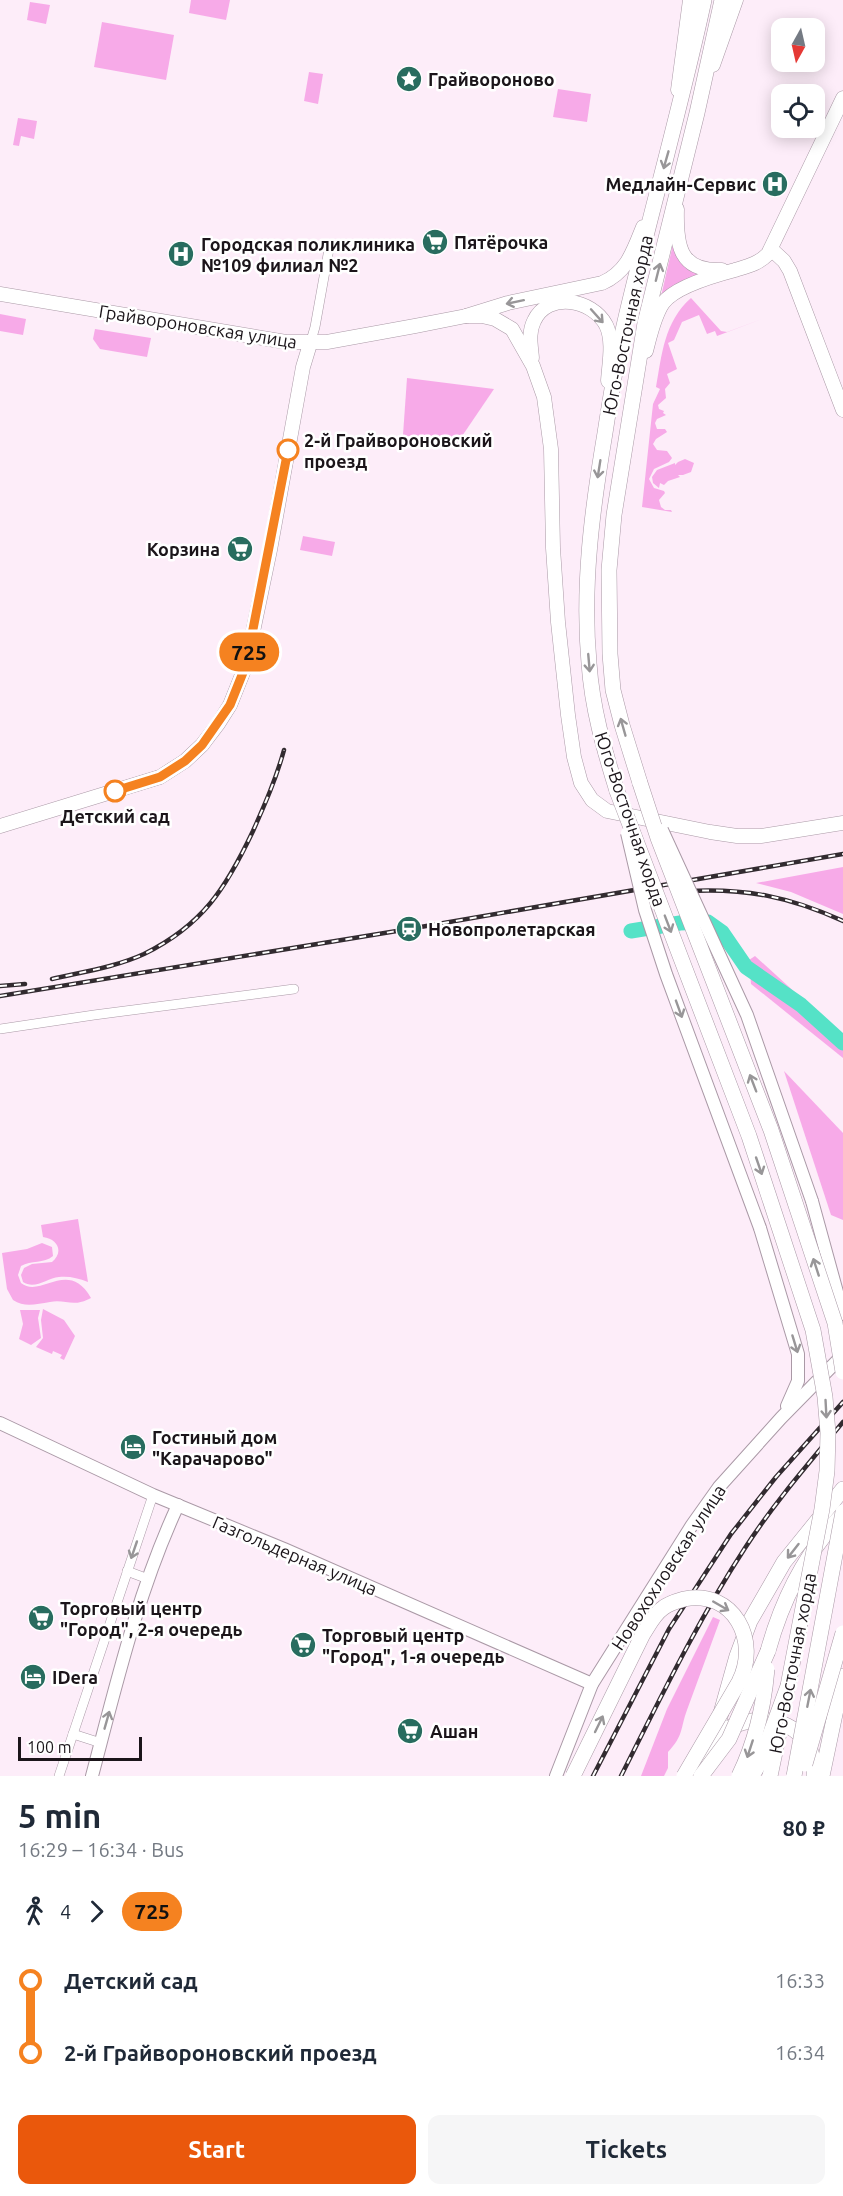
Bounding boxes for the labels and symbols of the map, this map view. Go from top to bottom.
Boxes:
north arrow [771,18,825,72]
place icon: Грайвороново [394,64,424,94]
place label: Грайвороново [428,69,555,89]
one-way arrow [660,150,671,169]
hospital icon: Медлайн-Сервис [760,169,790,199]
place label: Медлайн-Сервис [605,174,756,194]
supermarket icon: Пятёрочка [420,227,450,257]
place label: Пятёрочка [454,232,548,252]
street label: Юго-Восточная хорда [598,233,656,417]
place label: Городская поликлиника №109 филиал №2 [201,234,415,275]
hospital icon: Городская поликлиника №109 филиал №2 [166,239,196,269]
one-way arrow [652,262,664,281]
one-way arrow [506,296,525,308]
street label: Грайвороновская улица [97,300,299,352]
one-way arrow [590,308,604,323]
place label: 2-й Грайвороновский проезд [304,430,492,471]
marker: 2-й Грайвороновский проезд [277,439,299,461]
one-way arrow [594,459,605,478]
supermarket icon: Корзина [225,534,255,564]
place label: Корзина [147,539,220,559]
line badge: 725 [214,632,284,672]
one-way arrow [584,653,595,673]
one-way arrow [616,718,628,737]
street label: Юго-Восточная хорда [592,729,670,909]
marker: Детский сад [104,780,126,802]
place label: Детский сад [60,806,170,826]
station icon: Новопролетарская [394,914,424,944]
one-way arrow [664,914,675,933]
place label: Новопролетарская [428,919,596,939]
one-way arrow [674,999,685,1018]
one-way arrow [747,1074,758,1093]
one-way arrow [754,1156,765,1175]
one-way arrow [810,1258,821,1277]
one-way arrow [790,1334,801,1353]
one-way arrow [821,1398,832,1418]
place label: Гостиный дом "Карачарово" [152,1427,277,1468]
hotel icon: Гостиный дом "Карачарово" [118,1432,148,1462]
street label: Новохохловская улица [607,1481,729,1653]
street label: Газгольдерная улица [210,1511,380,1599]
one-way arrow [128,1540,139,1559]
one-way arrow [786,1543,799,1559]
street label: Юго-Восточная хорда [765,1571,819,1755]
place label: Торговый центр "Город", 2-я очередь [60,1598,242,1639]
one-way arrow [712,1600,729,1612]
supermarket icon: Торговый центр "Город", 2-я очередь [26,1603,56,1633]
place label: Торговый центр "Город", 1-я очередь [322,1625,504,1666]
supermarket icon: Торговый центр "Город", 1-я очередь [288,1630,318,1660]
hotel icon: IDera [18,1662,48,1692]
place label: IDera [52,1667,98,1687]
one-way arrow [804,1689,815,1708]
one-way arrow [102,1710,113,1729]
one-way arrow [593,1715,605,1733]
supermarket icon: Ашан [395,1716,425,1746]
place label: Ашан [430,1721,478,1741]
scale bar [18,1734,142,1762]
one-way arrow [744,1739,755,1758]

